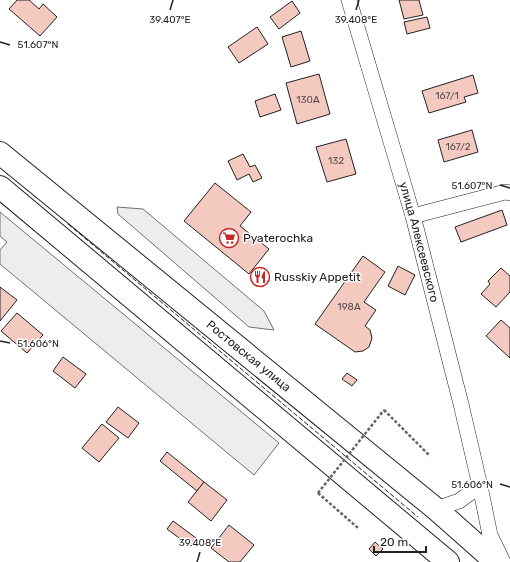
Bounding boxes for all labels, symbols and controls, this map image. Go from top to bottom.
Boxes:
text: 39.407°E [149,14,191,26]
text: 39.408°E [335,14,377,26]
text: 51.607°N [18,39,58,51]
house number: 167/1 [435,90,459,102]
house number: 130А [296,94,320,106]
house number: 167/2 [445,141,471,153]
house number: 132 [328,155,344,167]
street label: улица Алексеевского [396,180,442,304]
text: 51.607°N [452,180,492,192]
supermarket icon: Pyaterochka [218,227,240,249]
place label: Pyaterochka [243,231,313,245]
restaurant icon: Russkiy Appetit [249,266,271,288]
place label: Russkiy Appetit [274,270,361,284]
house number: 198А [337,301,361,313]
street label: Ростовская улица [204,317,294,395]
text: 51.606°N [17,338,59,350]
text: 51.606°N [451,479,493,491]
scale bar [374,528,426,554]
text: 20 m [380,535,408,549]
text: 39.408°E [179,537,221,549]

